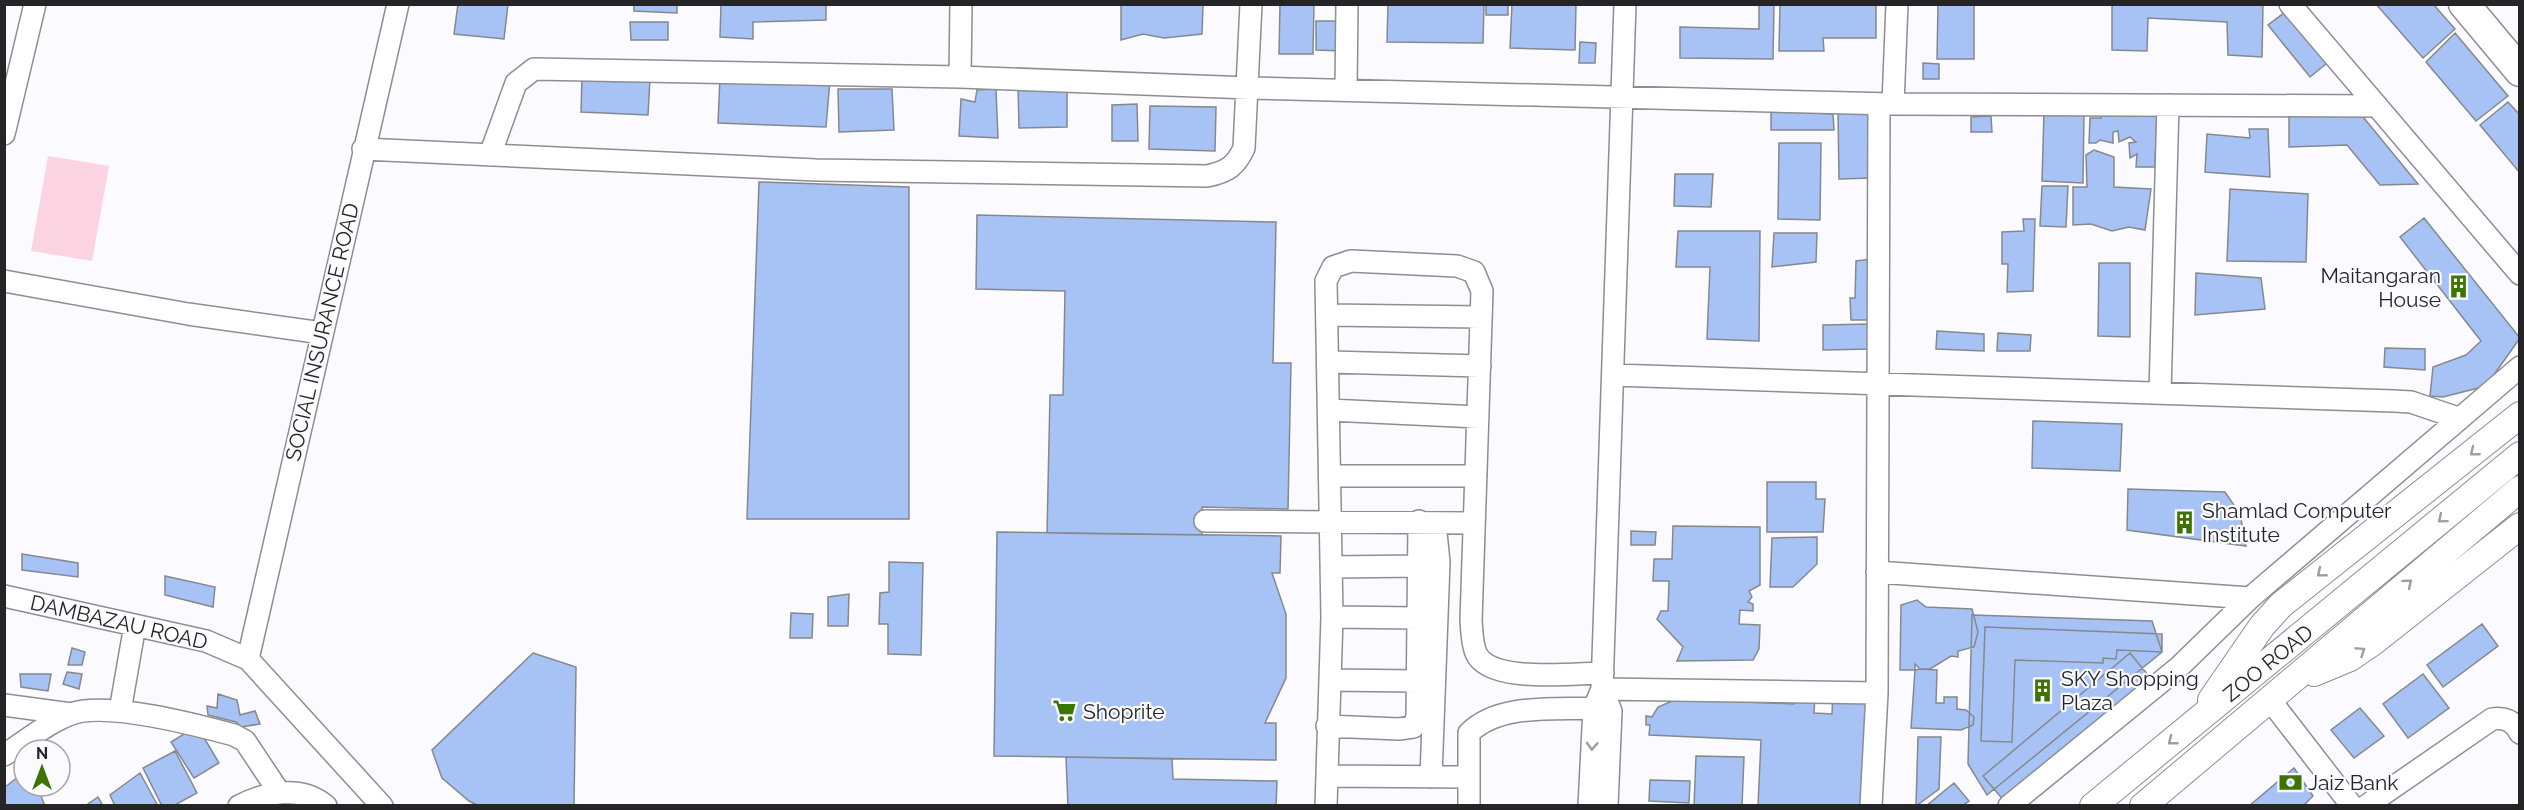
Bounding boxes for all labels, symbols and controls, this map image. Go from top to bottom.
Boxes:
street label: SOCIAL INSURANCE ROAD [280,201,364,463]
place label: Maitangaran House [2321,263,2441,312]
building icon: Maitangaran House [2446,274,2472,300]
one-way arrow [2470,444,2481,455]
place label: Shamlad Computer Institute [2202,498,2392,547]
building icon: Shamlad Computer Institute [2171,509,2197,535]
one-way arrow [2438,512,2449,523]
one-way arrow [2317,566,2328,577]
one-way arrow [2401,579,2412,590]
street label: DAMBAZAU ROAD [28,589,210,655]
street label: ZOO ROAD [2218,619,2318,707]
one-way arrow [2354,647,2365,658]
place label: SKY Shopping Plaza [2061,666,2199,715]
building icon: SKY Shopping Plaza [2030,677,2056,703]
supermarket icon: Shoprite [1052,698,1078,724]
place label: Shoprite [1083,699,1165,724]
one-way arrow [2167,733,2178,744]
north arrow [12,738,72,798]
one-way arrow [1585,741,1598,750]
text: N [36,744,48,763]
bank icon: Jaiz Bank [2277,769,2303,795]
place label: Jaiz Bank [2308,770,2398,795]

